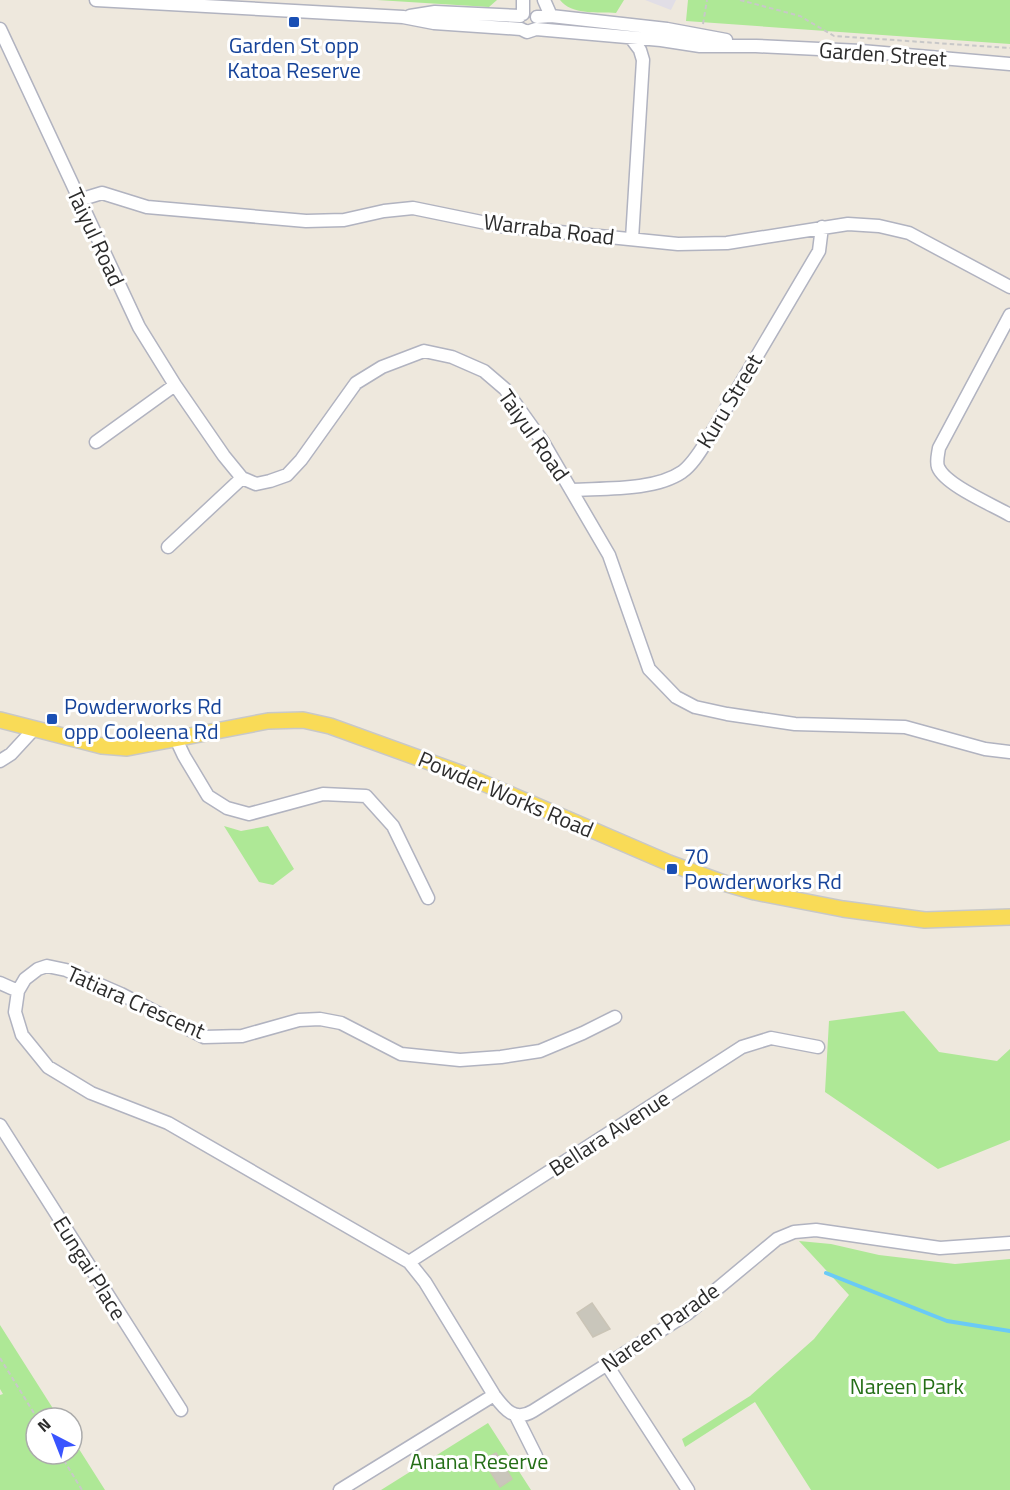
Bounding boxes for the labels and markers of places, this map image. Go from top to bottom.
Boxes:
marker: Garden St opp Katoa Reserve [287,15,301,29]
place label: Garden St opp Katoa Reserve [227,28,361,87]
place label: Powderworks Rd opp Cooleena Rd [64,689,222,748]
marker: Powderworks Rd opp Cooleena Rd [45,712,59,726]
place label: 70 Powderworks Rd [684,839,842,898]
marker: 70 Powderworks Rd [665,862,679,876]

